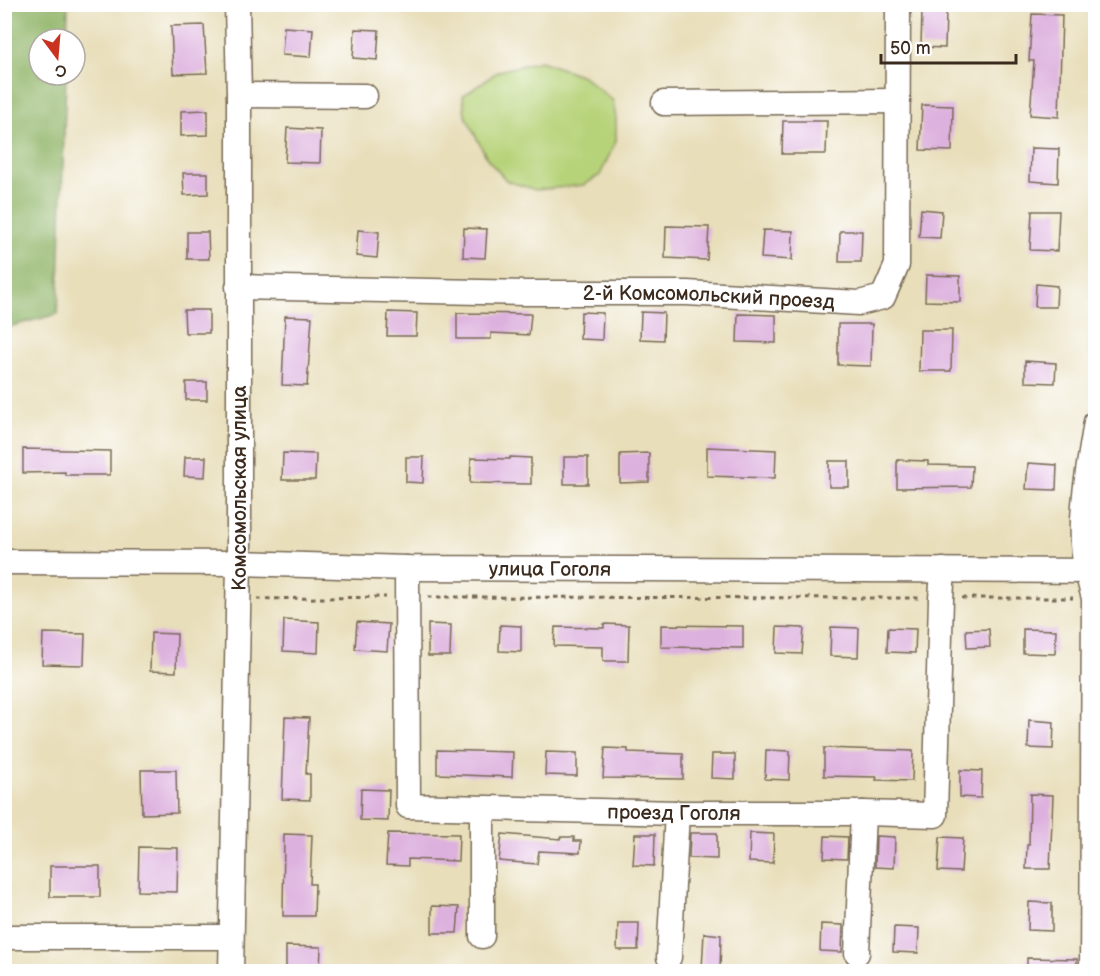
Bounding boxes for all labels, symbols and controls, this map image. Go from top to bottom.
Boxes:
north arrow [27,27,87,87]
scale bar [881,27,1016,65]
text: 50 m [890,38,931,59]
text: С [53,59,69,81]
street label: 2-й Комсомольский проезд [583,282,835,315]
street label: Комсомольская улица [227,385,252,591]
street label: улица Гоголя [489,557,611,582]
street label: проезд Гоголя [607,800,741,826]

